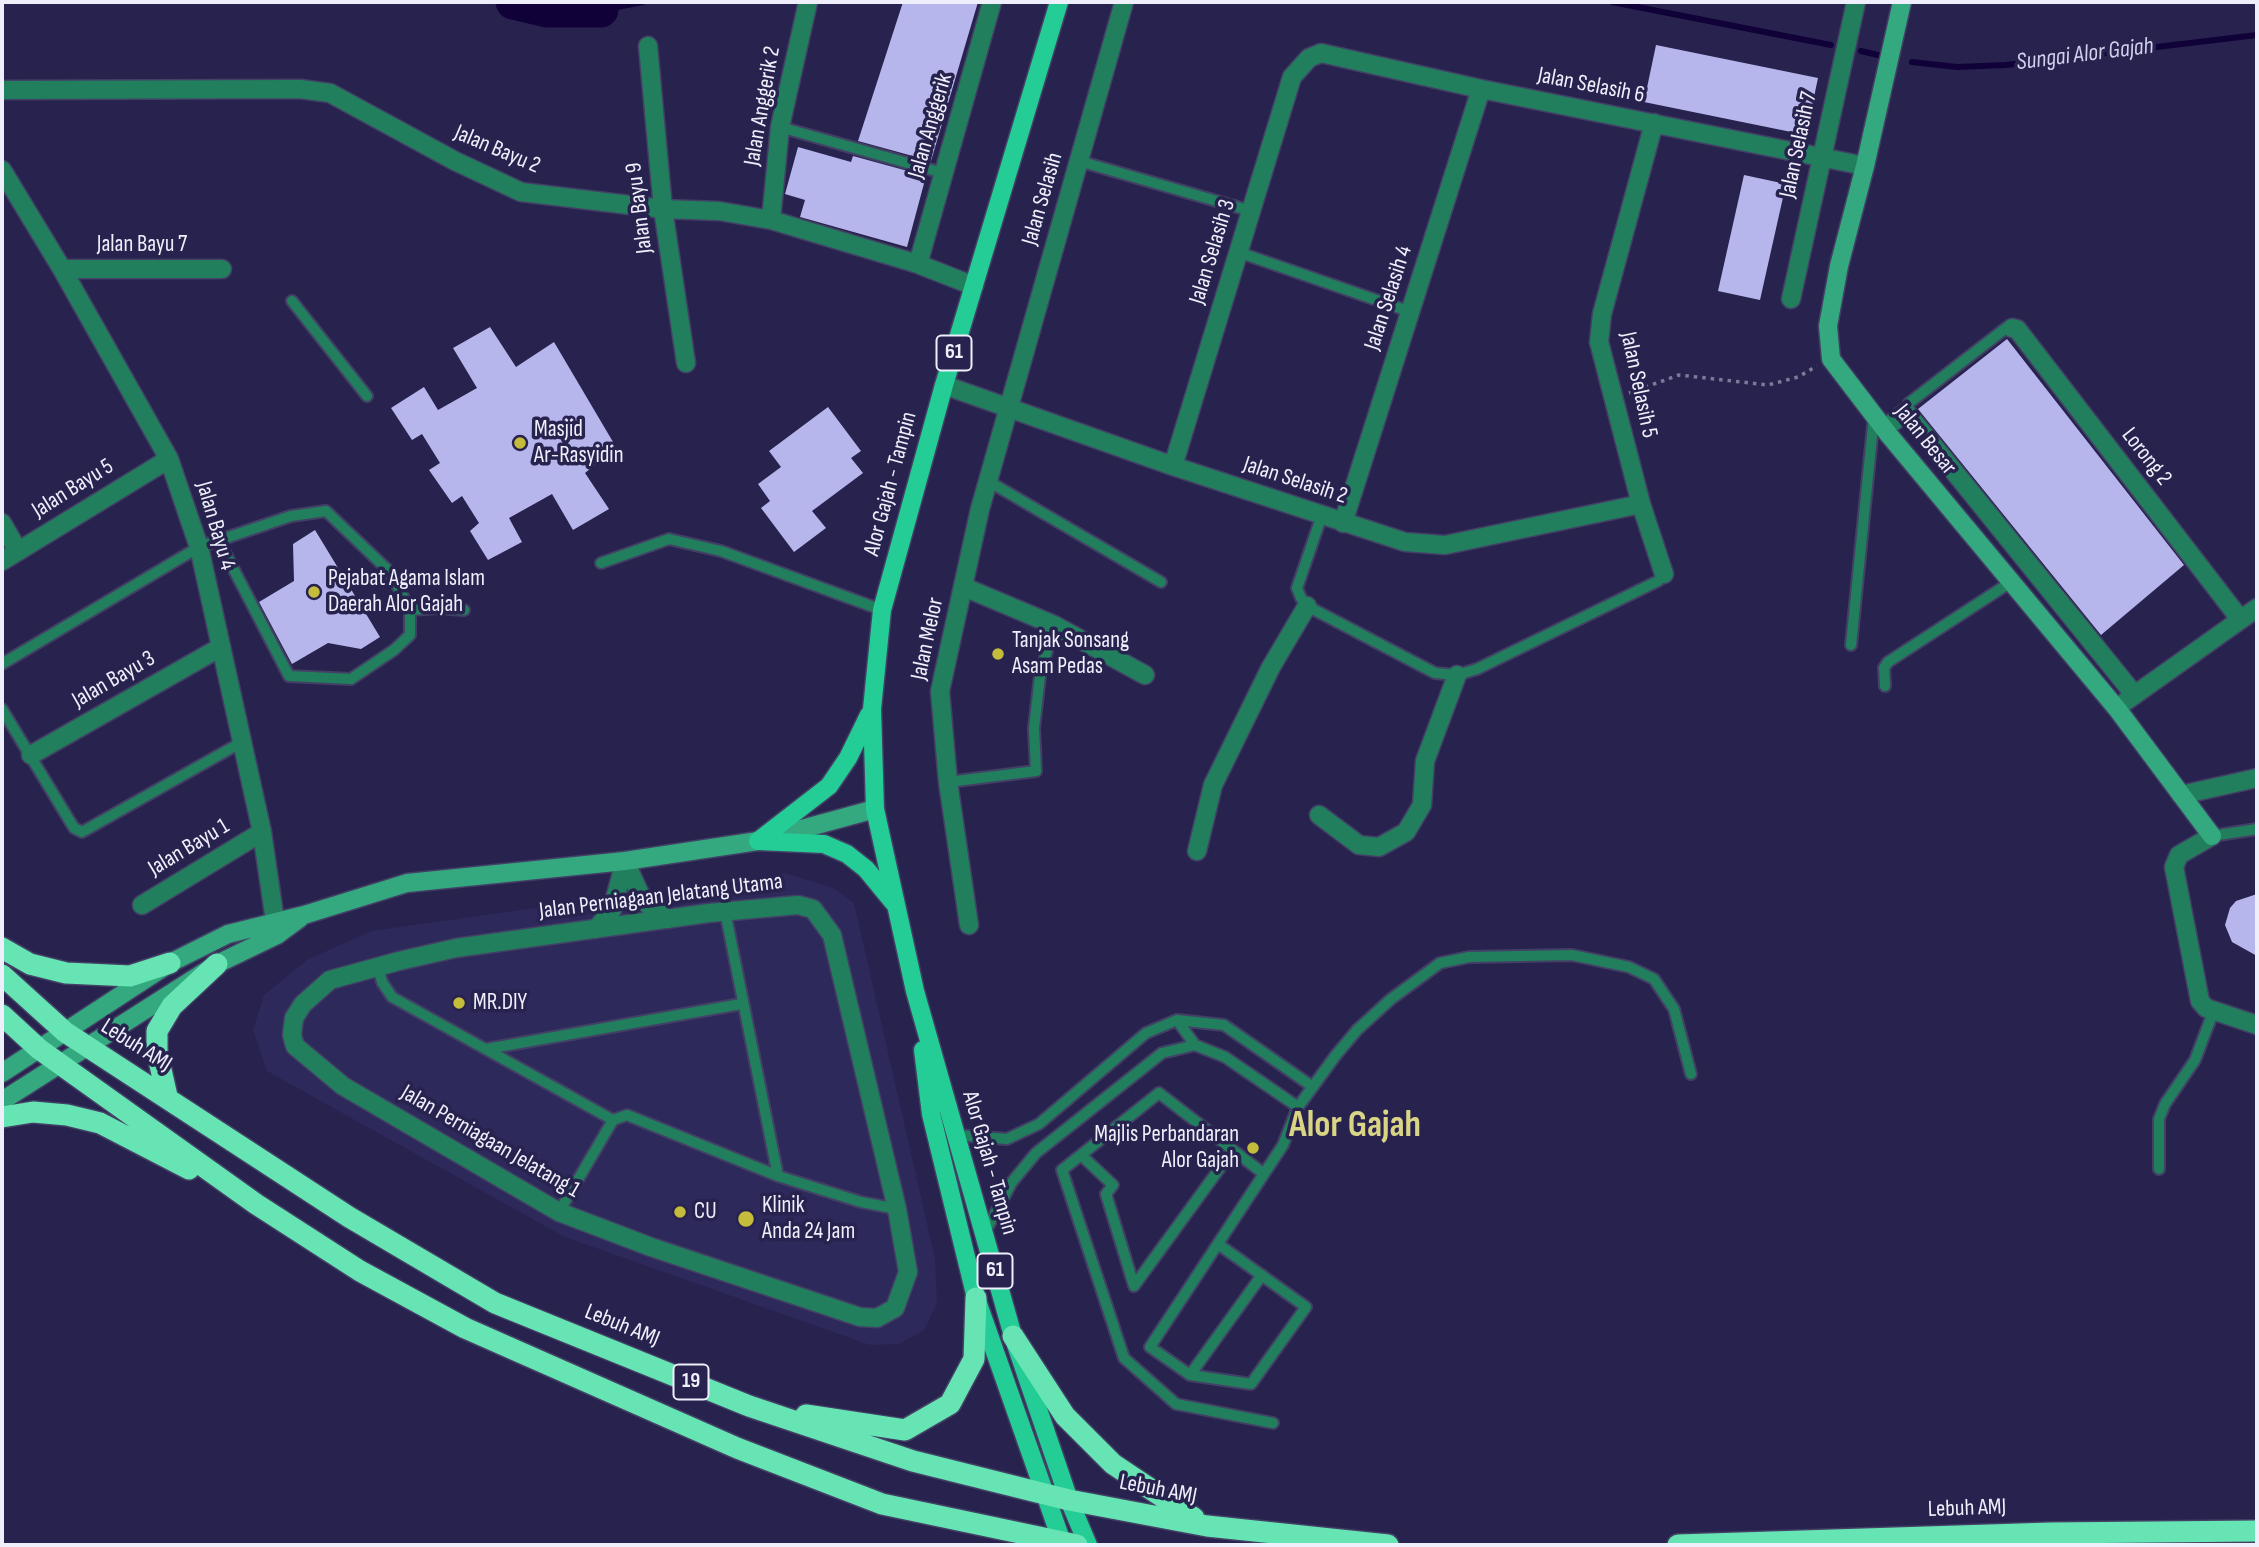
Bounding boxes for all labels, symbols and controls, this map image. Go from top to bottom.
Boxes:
water label: Sungai Alor Gajah [2015,32,2155,78]
street label: Jalan Anggerik 2 [739,44,787,168]
street label: Jalan Selasih 6 [1535,62,1647,110]
street label: Jalan Anggerik [903,71,959,181]
street label: Jalan Selasih 7 [1774,89,1824,201]
street label: Jalan Bayu 2 [450,120,544,180]
street label: Jalan Selasih [1017,150,1069,248]
street label: Jalan Bayu 9 [621,161,659,255]
street label: Jalan Selasih 3 [1184,196,1242,308]
street label: Jalan Bayu 7 [97,231,187,259]
street label: Jalan Selasih 4 [1359,242,1419,354]
street label: Jalan Selasih 5 [1613,329,1663,441]
road number: 61 [936,336,972,370]
street label: Jalan Besar [1888,399,1962,481]
street label: Alor Gajah - Tampin [859,409,923,559]
place label: Masjid Ar-Rasyidin [534,416,623,470]
street label: Lorong 2 [2115,423,2177,491]
marker: Masjid Ar-Rasyidin [512,435,528,451]
street label: Jalan Selasih 2 [1239,451,1351,511]
street label: Jalan Bayu 5 [27,453,119,525]
street label: Jalan Bayu 4 [189,478,241,574]
place label: Pejabat Agama Islam Daerah Alor Gajah [328,565,485,619]
marker: Pejabat Agama Islam Daerah Alor Gajah [306,584,322,600]
street label: Jalan Melor [906,595,950,683]
place label: Tanjak Sonsang Asam Pedas [1012,627,1129,681]
street label: Jalan Bayu 3 [68,645,160,715]
marker: Tanjak Sonsang Asam Pedas [990,646,1006,662]
street label: Jalan Bayu 1 [144,813,234,883]
street label: Jalan Perniagaan Jelatang Utama [538,868,784,926]
place label: MR.DIY [473,989,527,1017]
marker: MR.DIY [451,995,467,1011]
street label: Lebuh AMJ [95,1014,177,1078]
street label: Jalan Perniagaan Jelatang 1 [395,1079,585,1205]
street label: Alor Gajah - Tampin [955,1088,1023,1238]
district label: Alor Gajah [1289,1105,1421,1149]
place label: Majlis Perbandaran Alor Gajah [1094,1121,1239,1175]
marker: Majlis Perbandaran Alor Gajah [1245,1140,1261,1156]
place label: Klinik Anda 24 Jam [762,1192,855,1246]
place label: CU [694,1198,717,1226]
marker: CU [672,1204,688,1220]
marker: Klinik Anda 24 Jam [736,1209,756,1229]
road number: 61 [978,1254,1012,1288]
street label: Lebuh AMJ [580,1299,664,1353]
road number: 19 [674,1364,708,1400]
street label: Lebuh AMJ [1117,1469,1199,1511]
street label: Lebuh AMJ [1927,1494,2007,1524]

